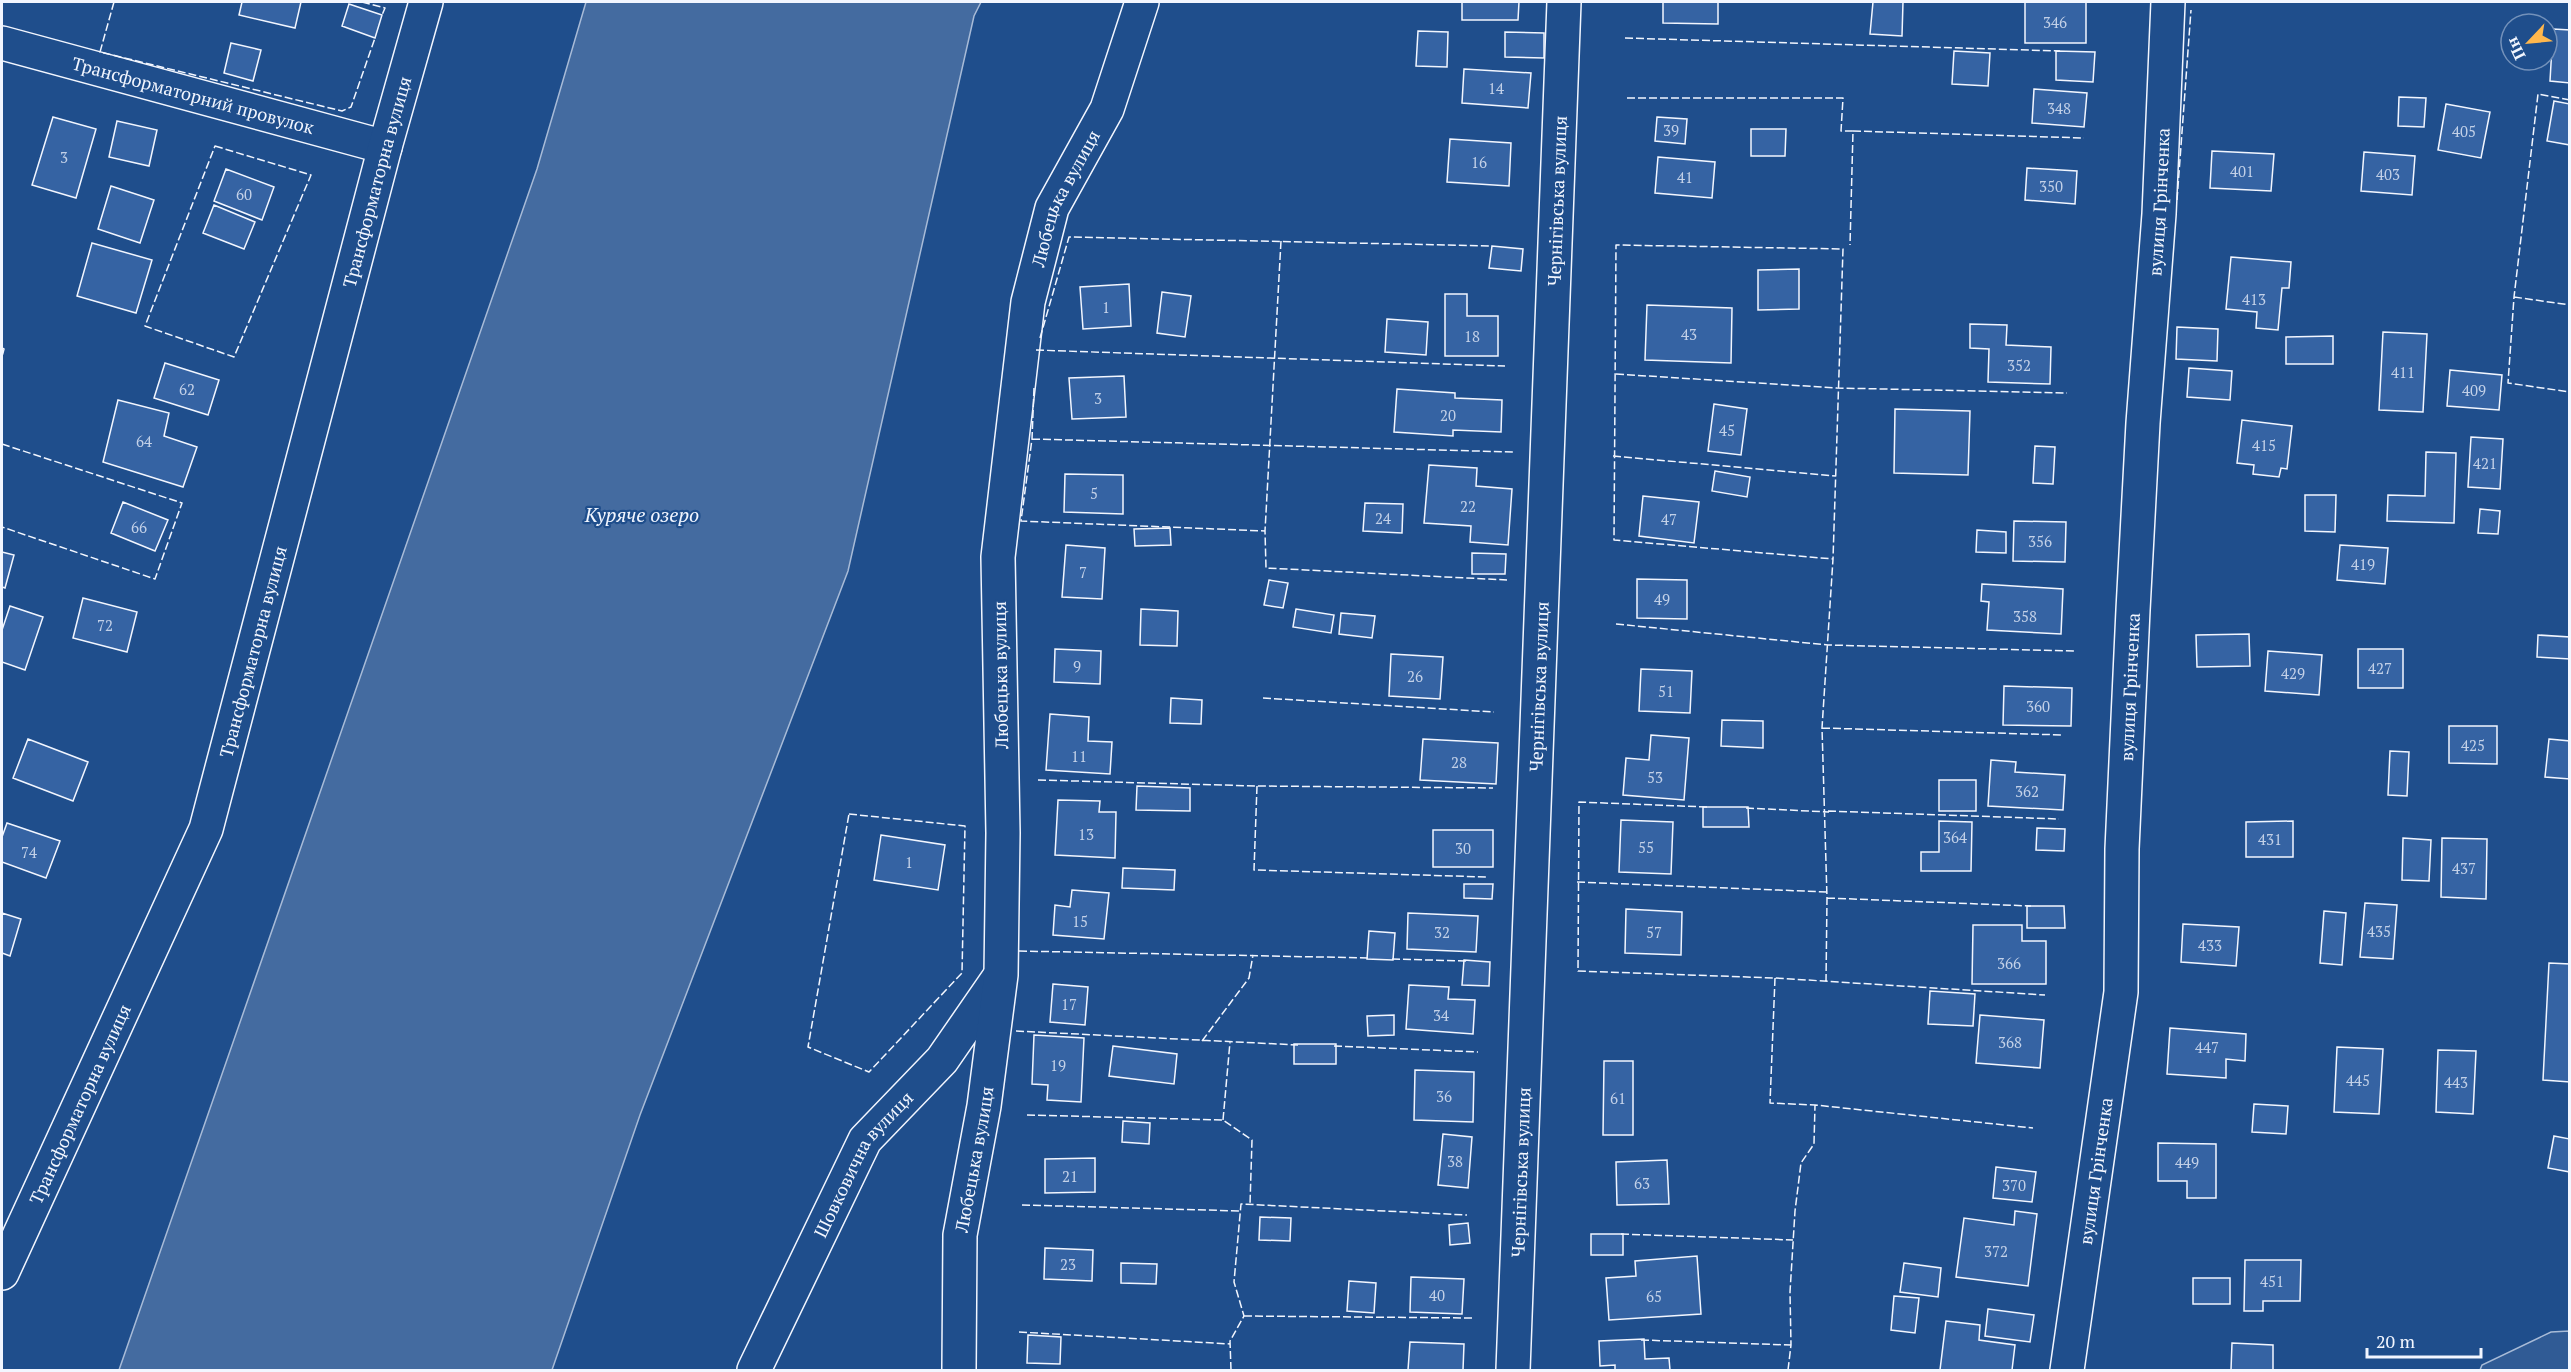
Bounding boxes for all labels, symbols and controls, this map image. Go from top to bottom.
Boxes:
house number: 346 [2043,12,2067,32]
north arrow [2499,12,2559,72]
text: Пн [2500,33,2530,64]
street label: Трансформаторний провулок [69,51,317,139]
street label: Трансформаторна вулиця [337,73,416,290]
house number: 14 [1488,78,1504,98]
house number: 348 [2047,98,2071,118]
street label: Чернігівська вулиця [1541,115,1572,286]
house number: 39 [1663,120,1679,140]
house number: 405 [2452,121,2476,141]
street label: Любецька вулиця [1025,125,1105,270]
street label: вулиця Грінченка [2142,127,2175,277]
house number: 3 [60,147,68,167]
house number: 16 [1471,152,1487,172]
house number: 401 [2230,161,2254,181]
house number: 403 [2376,164,2400,184]
house number: 41 [1677,167,1693,187]
house number: 350 [2039,176,2063,196]
house number: 60 [236,184,252,204]
house number: 413 [2242,289,2266,309]
house number: 1 [1102,297,1110,317]
house number: 43 [1681,324,1697,344]
house number: 18 [1464,326,1480,346]
house number: 352 [2007,355,2031,375]
house number: 411 [2391,362,2415,382]
house number: 62 [179,379,195,399]
house number: 409 [2462,380,2486,400]
house number: 3 [1094,388,1102,408]
house number: 20 [1440,405,1456,425]
house number: 45 [1719,420,1735,440]
house number: 64 [136,431,152,451]
house number: 415 [2252,435,2276,455]
house number: 421 [2473,453,2497,473]
house number: 5 [1090,483,1098,503]
house number: 22 [1460,496,1476,516]
water label: Куряче озеро [584,501,699,528]
house number: 24 [1375,508,1391,528]
house number: 47 [1661,509,1677,529]
house number: 66 [131,517,147,537]
house number: 356 [2028,531,2052,551]
street label: Трансформаторна вулиця [213,543,292,760]
house number: 419 [2351,554,2375,574]
house number: 7 [1079,562,1087,582]
house number: 49 [1654,589,1670,609]
street label: Любецька вулиця [987,601,1013,750]
street label: Чернігівська вулиця [1523,601,1554,772]
house number: 358 [2013,606,2037,626]
street label: вулиця Грінченка [2114,612,2145,762]
house number: 72 [97,615,113,635]
house number: 9 [1073,656,1081,676]
house number: 427 [2368,658,2392,678]
house number: 429 [2281,663,2305,683]
house number: 26 [1407,666,1423,686]
house number: 51 [1658,681,1674,701]
house number: 360 [2026,696,2050,716]
house number: 425 [2461,735,2485,755]
house number: 11 [1071,746,1087,766]
house number: 28 [1451,752,1467,772]
house number: 53 [1647,767,1663,787]
house number: 362 [2015,781,2039,801]
house number: 13 [1078,824,1094,844]
house number: 364 [1943,827,1967,847]
house number: 431 [2258,829,2282,849]
house number: 55 [1638,837,1654,857]
house number: 30 [1455,838,1471,858]
house number: 74 [21,842,37,862]
house number: 1 [905,852,913,872]
house number: 437 [2452,858,2476,878]
house number: 15 [1072,911,1088,931]
house number: 435 [2367,921,2391,941]
house number: 32 [1434,922,1450,942]
house number: 57 [1646,922,1662,942]
house number: 433 [2198,935,2222,955]
house number: 366 [1997,953,2021,973]
house number: 17 [1061,994,1077,1014]
street label: Трансформаторна вулиця [23,1000,136,1208]
house number: 34 [1433,1005,1449,1025]
house number: 368 [1998,1032,2022,1052]
house number: 447 [2195,1037,2219,1057]
house number: 19 [1050,1055,1066,1075]
house number: 445 [2346,1070,2370,1090]
house number: 443 [2444,1072,2468,1092]
street label: Любецька вулиця [949,1085,998,1235]
street label: Шовковична вулиця [808,1086,918,1241]
house number: 36 [1436,1086,1452,1106]
street label: Чернігівська вулиця [1505,1087,1536,1258]
house number: 61 [1610,1088,1626,1108]
street label: вулиця Грінченка [2073,1096,2118,1246]
house number: 38 [1447,1151,1463,1171]
house number: 449 [2175,1152,2199,1172]
house number: 21 [1062,1166,1078,1186]
house number: 63 [1634,1173,1650,1193]
house number: 370 [2002,1175,2026,1195]
house number: 372 [1984,1241,2008,1261]
house number: 23 [1060,1254,1076,1274]
house number: 451 [2260,1271,2284,1291]
house number: 40 [1429,1285,1445,1305]
house number: 65 [1646,1286,1662,1306]
scale bar [2367,1321,2481,1359]
text: 20 m [2376,1329,2416,1353]

